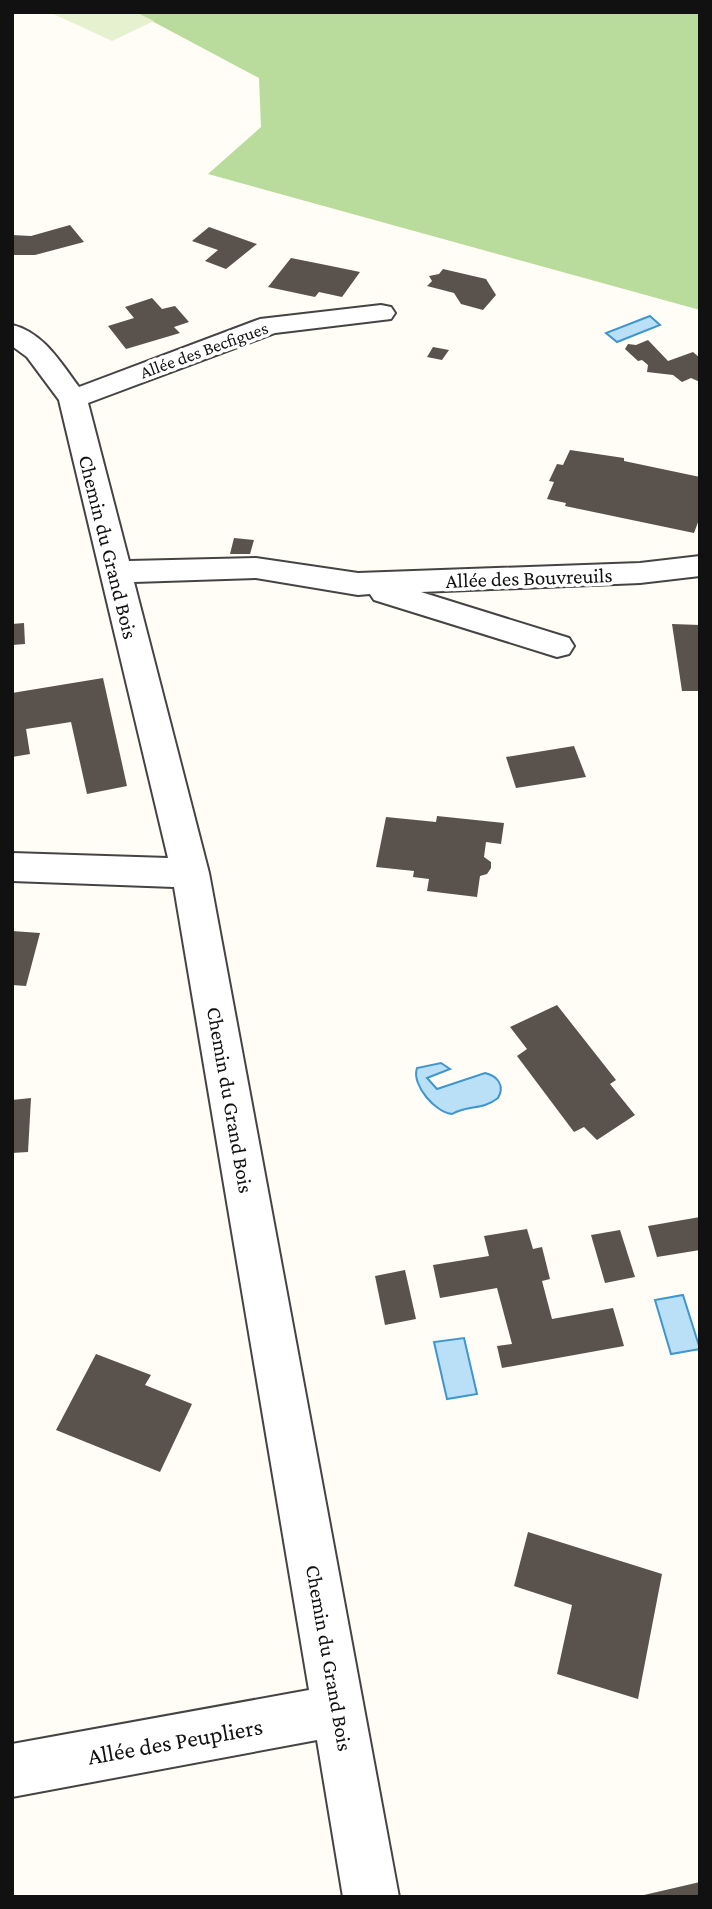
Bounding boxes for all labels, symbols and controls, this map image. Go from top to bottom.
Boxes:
street label: Allée des Becfigues [137,318,271,382]
street label: Chemin du Grand Bois [74,453,142,641]
street label: Allée des Bouvreuils [445,563,613,593]
street label: Chemin du Grand Bois [202,1005,258,1195]
street label: Chemin du Grand Bois [301,1563,357,1753]
street label: Allée des Peupliers [85,1712,265,1770]

